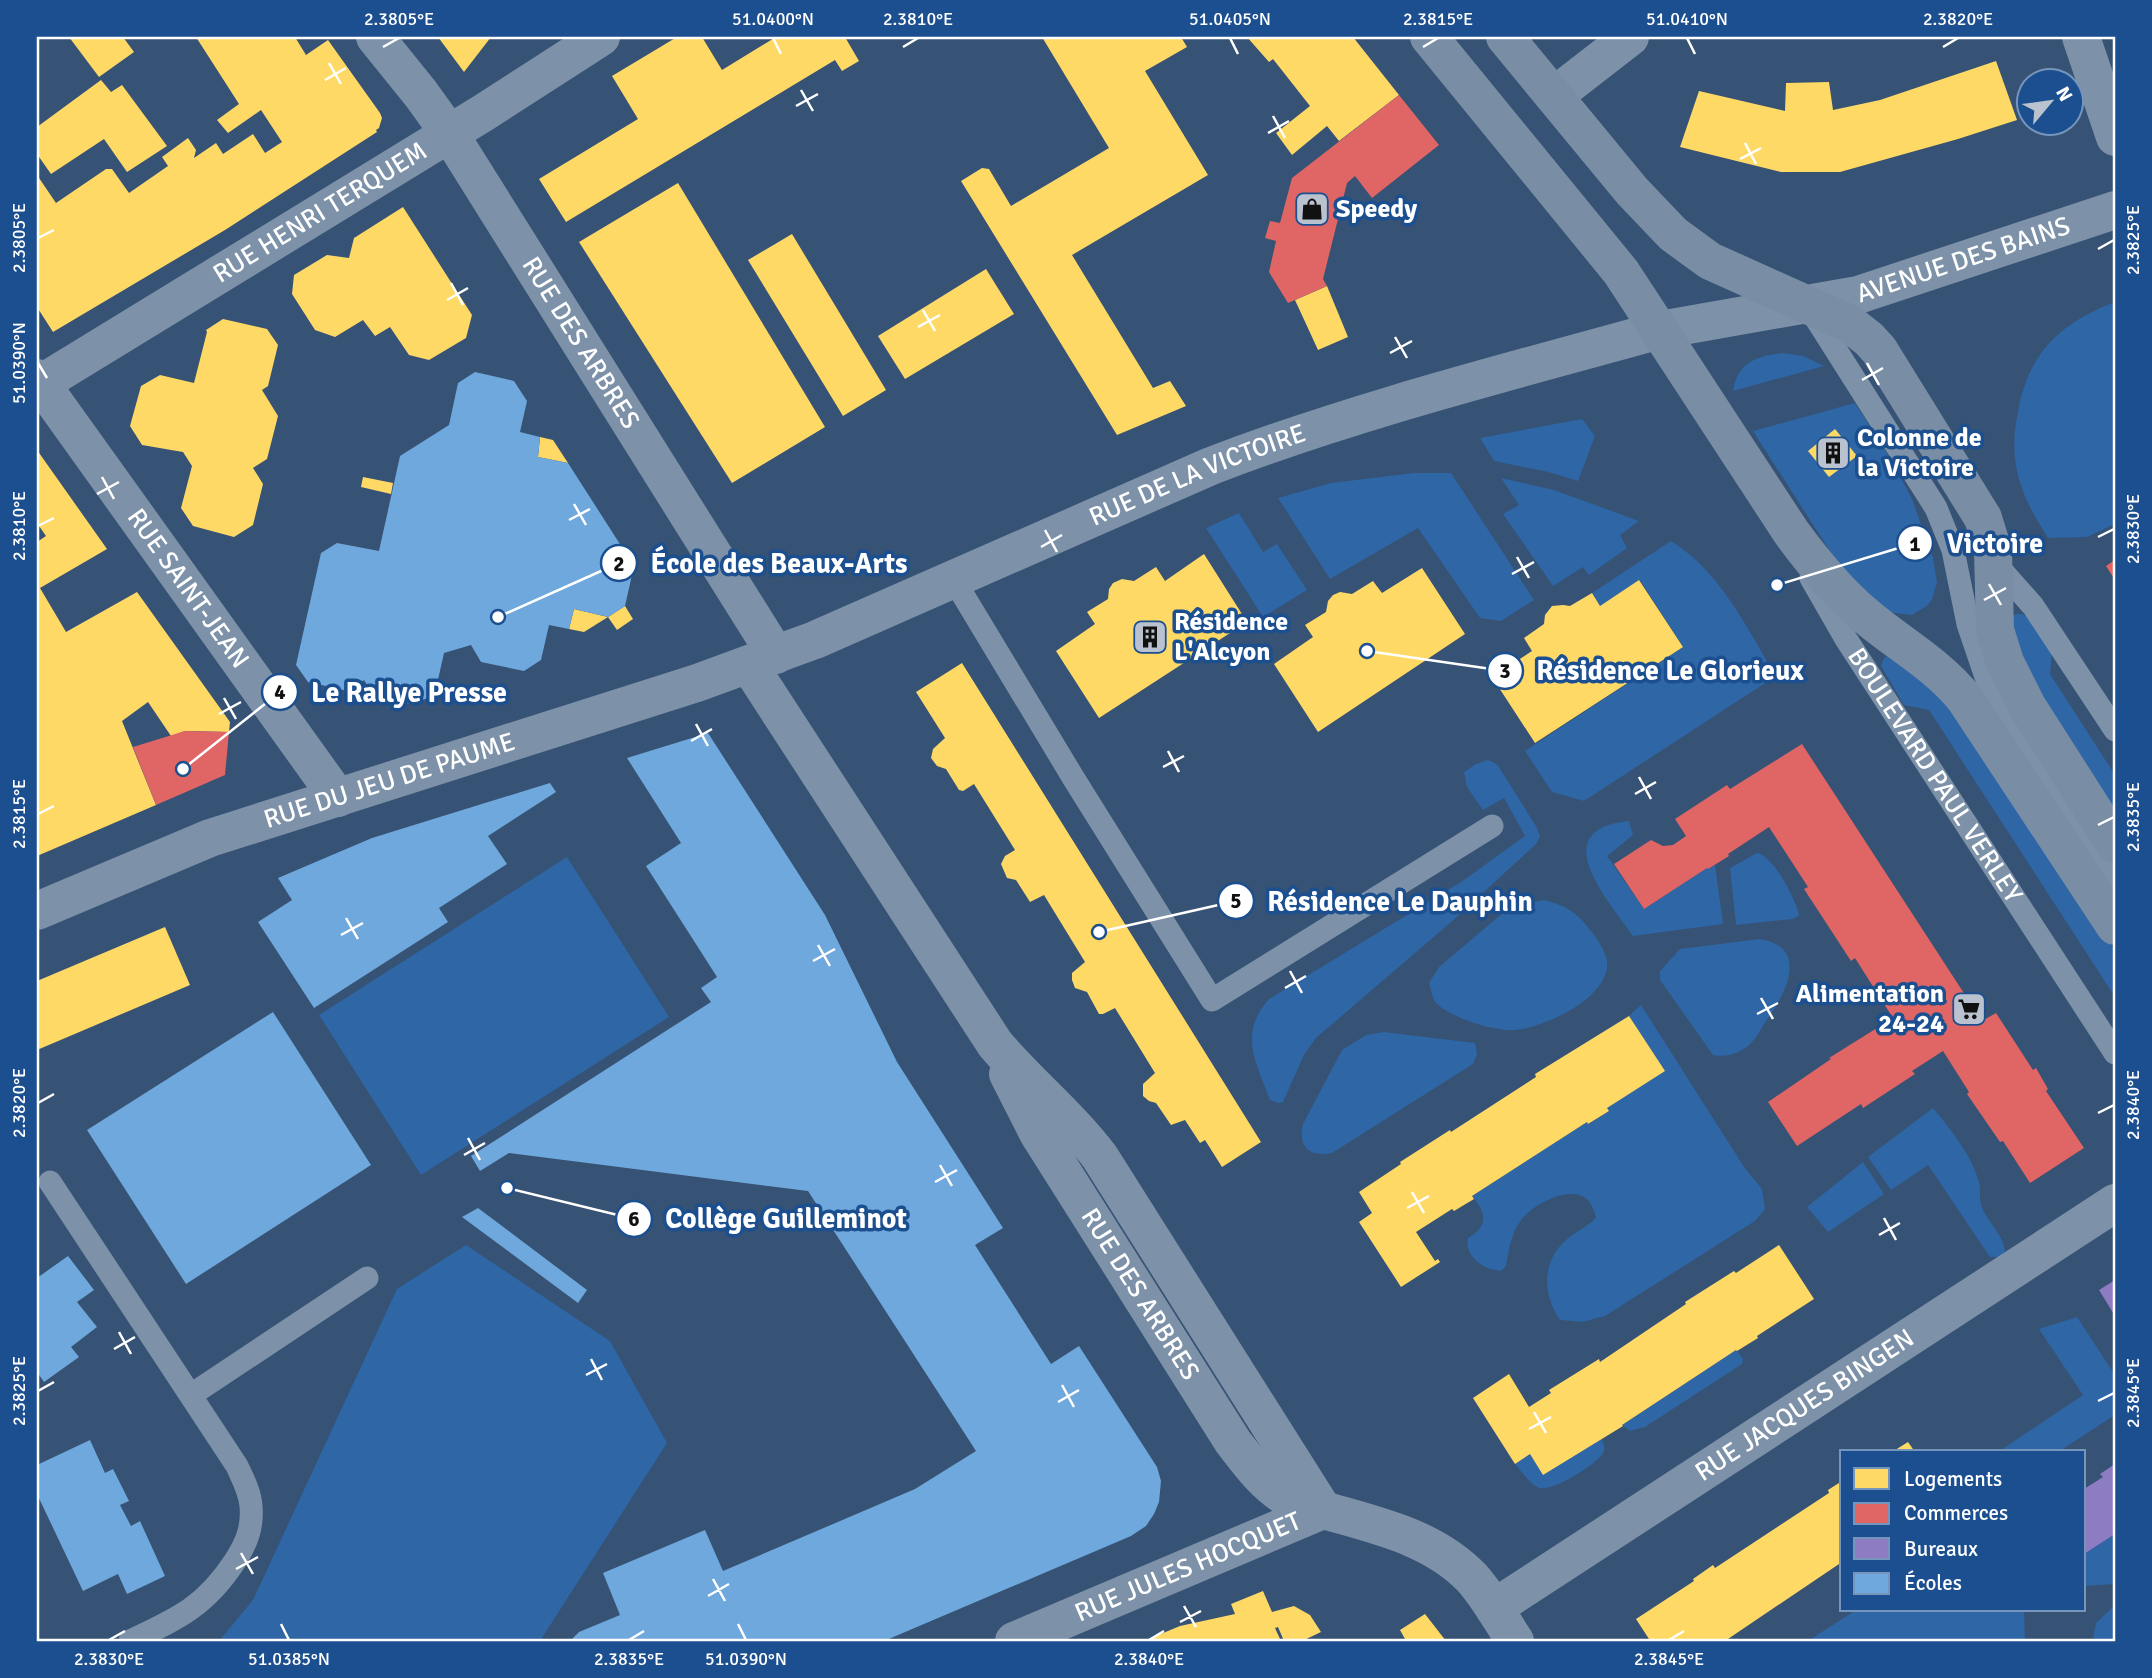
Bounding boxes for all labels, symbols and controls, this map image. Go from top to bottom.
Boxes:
text: 2.3805°E [364,8,434,30]
text: 51.0400°N [732,8,814,30]
text: 2.3810°E [883,8,953,30]
text: 51.0405°N [1189,8,1271,30]
text: 2.3815°E [1403,8,1473,30]
text: 51.0410°N [1646,8,1728,30]
text: 2.3820°E [1923,8,1993,30]
north arrow [2016,66,2086,136]
text: N [2050,83,2078,106]
street label: RUE HENRI TERQUEM [207,135,433,290]
shop icon: Speedy [1293,190,1331,228]
place label: Speedy [1336,193,1417,225]
text: 2.3805°E [8,203,30,273]
text: 2.3825°E [2122,205,2144,275]
street label: AVENUE DES BAINS [1852,210,2074,310]
street label: RUE DES ARBRES [515,251,646,435]
text: 51.0390°N [8,322,30,404]
street label: RUE DE LA VICTOIRE [1084,417,1310,533]
place label: Colonne de la Victoire [1857,422,1982,484]
building icon: Colonne de la Victoire [1814,434,1852,472]
text: 2.3810°E [8,491,30,561]
text: 2.3830°E [2122,494,2144,564]
street label: RUE SAINT-JEAN [120,502,256,675]
callout: Victoire [1898,519,2057,568]
text: Victoire [1947,527,2043,561]
text: 1 [1909,531,1921,557]
callout: École des Beaux-Arts [601,539,921,588]
text: École des Beaux-Arts [650,545,908,581]
text: 2 [613,551,625,577]
place label: Résidence L'Alcyon [1174,606,1288,668]
building icon: Résidence L'Alcyon [1131,618,1169,656]
street label: BOULEVARD PAUL VERLEY [1840,642,2029,909]
callout: Résidence Le Glorieux [1488,646,1818,695]
text: Résidence Le Glorieux [1536,654,1804,688]
text: 3 [1499,658,1511,684]
callout: Le Rallye Presse [262,668,521,717]
text: Le Rallye Presse [311,676,507,710]
text: 4 [274,679,286,705]
street label: RUE DU JEU DE PAUME [260,726,519,836]
text: 2.3815°E [8,779,30,849]
text: 2.3835°E [2122,782,2144,852]
callout: Résidence Le Dauphin [1218,877,1547,926]
text: Résidence Le Dauphin [1267,885,1533,919]
text: 5 [1230,888,1242,914]
place label: Alimentation 24-24 [1796,978,1944,1040]
supermarket icon: Alimentation 24-24 [1950,990,1988,1028]
text: 2.3820°E [8,1068,30,1138]
text: 2.3840°E [2122,1070,2144,1140]
callout: Collège Guilleminot [616,1194,921,1243]
text: Collège Guilleminot [665,1202,907,1236]
street label: RUE DES ARBRES [1074,1203,1206,1386]
text: 6 [628,1206,640,1232]
street label: RUE JACQUES BINGEN [1689,1322,1920,1488]
text: 2.3825°E [8,1356,30,1426]
text: 2.3845°E [2122,1358,2144,1428]
legend [1840,1450,2086,1612]
text: Logements [1904,1466,2002,1492]
text: Commerces [1904,1500,2008,1526]
street label: RUE JULES HOCQUET [1070,1505,1306,1629]
text: Bureaux [1904,1536,1978,1562]
text: Écoles [1904,1570,1962,1596]
text: 2.3830°E [74,1648,144,1670]
text: 51.0385°N [248,1648,330,1670]
text: 2.3835°E [594,1648,664,1670]
text: 51.0390°N [705,1648,787,1670]
text: 2.3840°E [1114,1648,1184,1670]
text: 2.3845°E [1634,1648,1704,1670]

